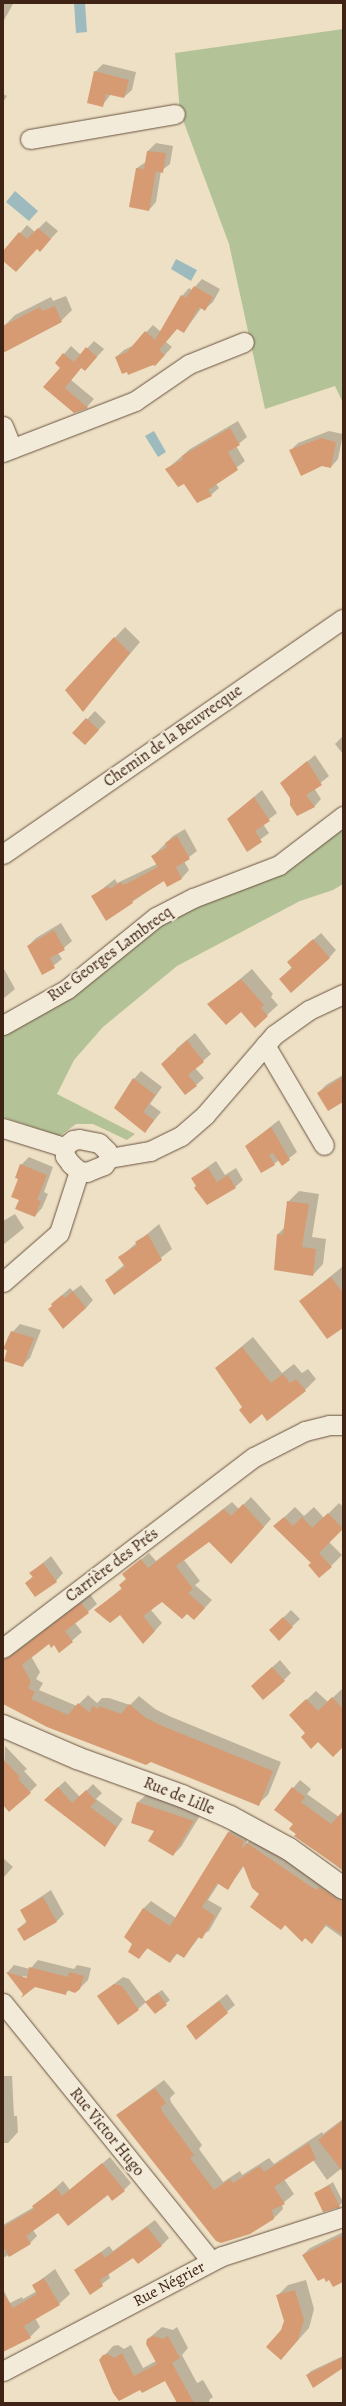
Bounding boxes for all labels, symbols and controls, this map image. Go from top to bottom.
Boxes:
street label: Chemin de la Beuvrecque [100,681,246,791]
street label: Rue Georges Lambrecq [44,902,176,1006]
street label: Carrière des Prés [62,1524,162,1606]
street label: Rue de Lille [141,1773,217,1819]
street label: Rue Victor Hugo [66,2084,148,2180]
street label: Rue Négrier [130,2257,208,2311]

